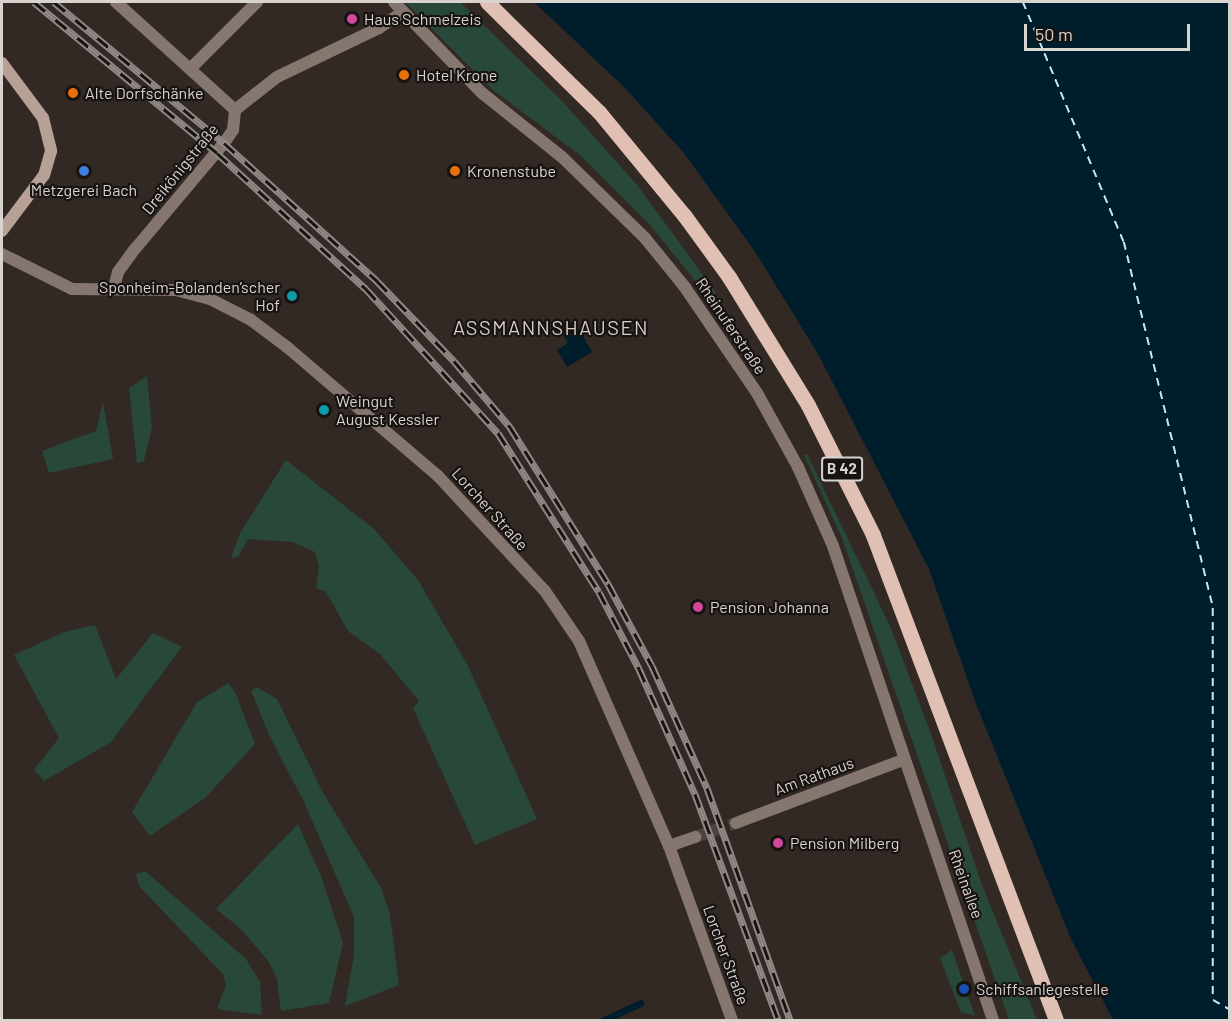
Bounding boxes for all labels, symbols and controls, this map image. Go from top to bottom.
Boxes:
place label: Haus Schmelzeis [364,9,481,29]
marker: Haus Schmelzeis [345,12,359,26]
scale bar [1027,12,1194,50]
text: 50 m [1035,23,1073,45]
place label: Hotel Krone [416,65,497,85]
marker: Hotel Krone [397,68,411,82]
place label: Alte Dorfschänke [85,83,203,103]
marker: Alte Dorfschänke [66,86,80,100]
street label: Dreikönigstraße [138,120,222,218]
place label: Kronenstube [467,161,556,181]
marker: Metzgerei Bach [77,164,91,178]
marker: Kronenstube [448,164,462,178]
place label: Metzgerei Bach [31,180,137,200]
street label: Rheinuferstraße [692,274,770,378]
place label: Sponheim-Bolanden’scher Hof [99,277,280,315]
marker: Sponheim-Bolanden’scher Hof [285,289,299,303]
district label: ASSMANNSHAUSEN [453,315,649,339]
place label: Weingut August Kessler [336,391,439,429]
marker: Weingut August Kessler [317,403,331,417]
road number: B 42 [821,457,863,481]
street label: Lorcher Straße [448,464,532,554]
place label: Pension Johanna [710,597,829,617]
marker: Pension Johanna [691,600,705,614]
street label: Am Rathaus [772,753,856,799]
place label: Pension Milberg [790,833,899,853]
marker: Pension Milberg [771,836,785,850]
street label: Rheinallee [945,847,987,921]
street label: Lorcher Straße [699,903,753,1007]
place label: Schiffsanlegestelle [976,979,1109,999]
marker: Schiffsanlegestelle [957,982,971,996]

